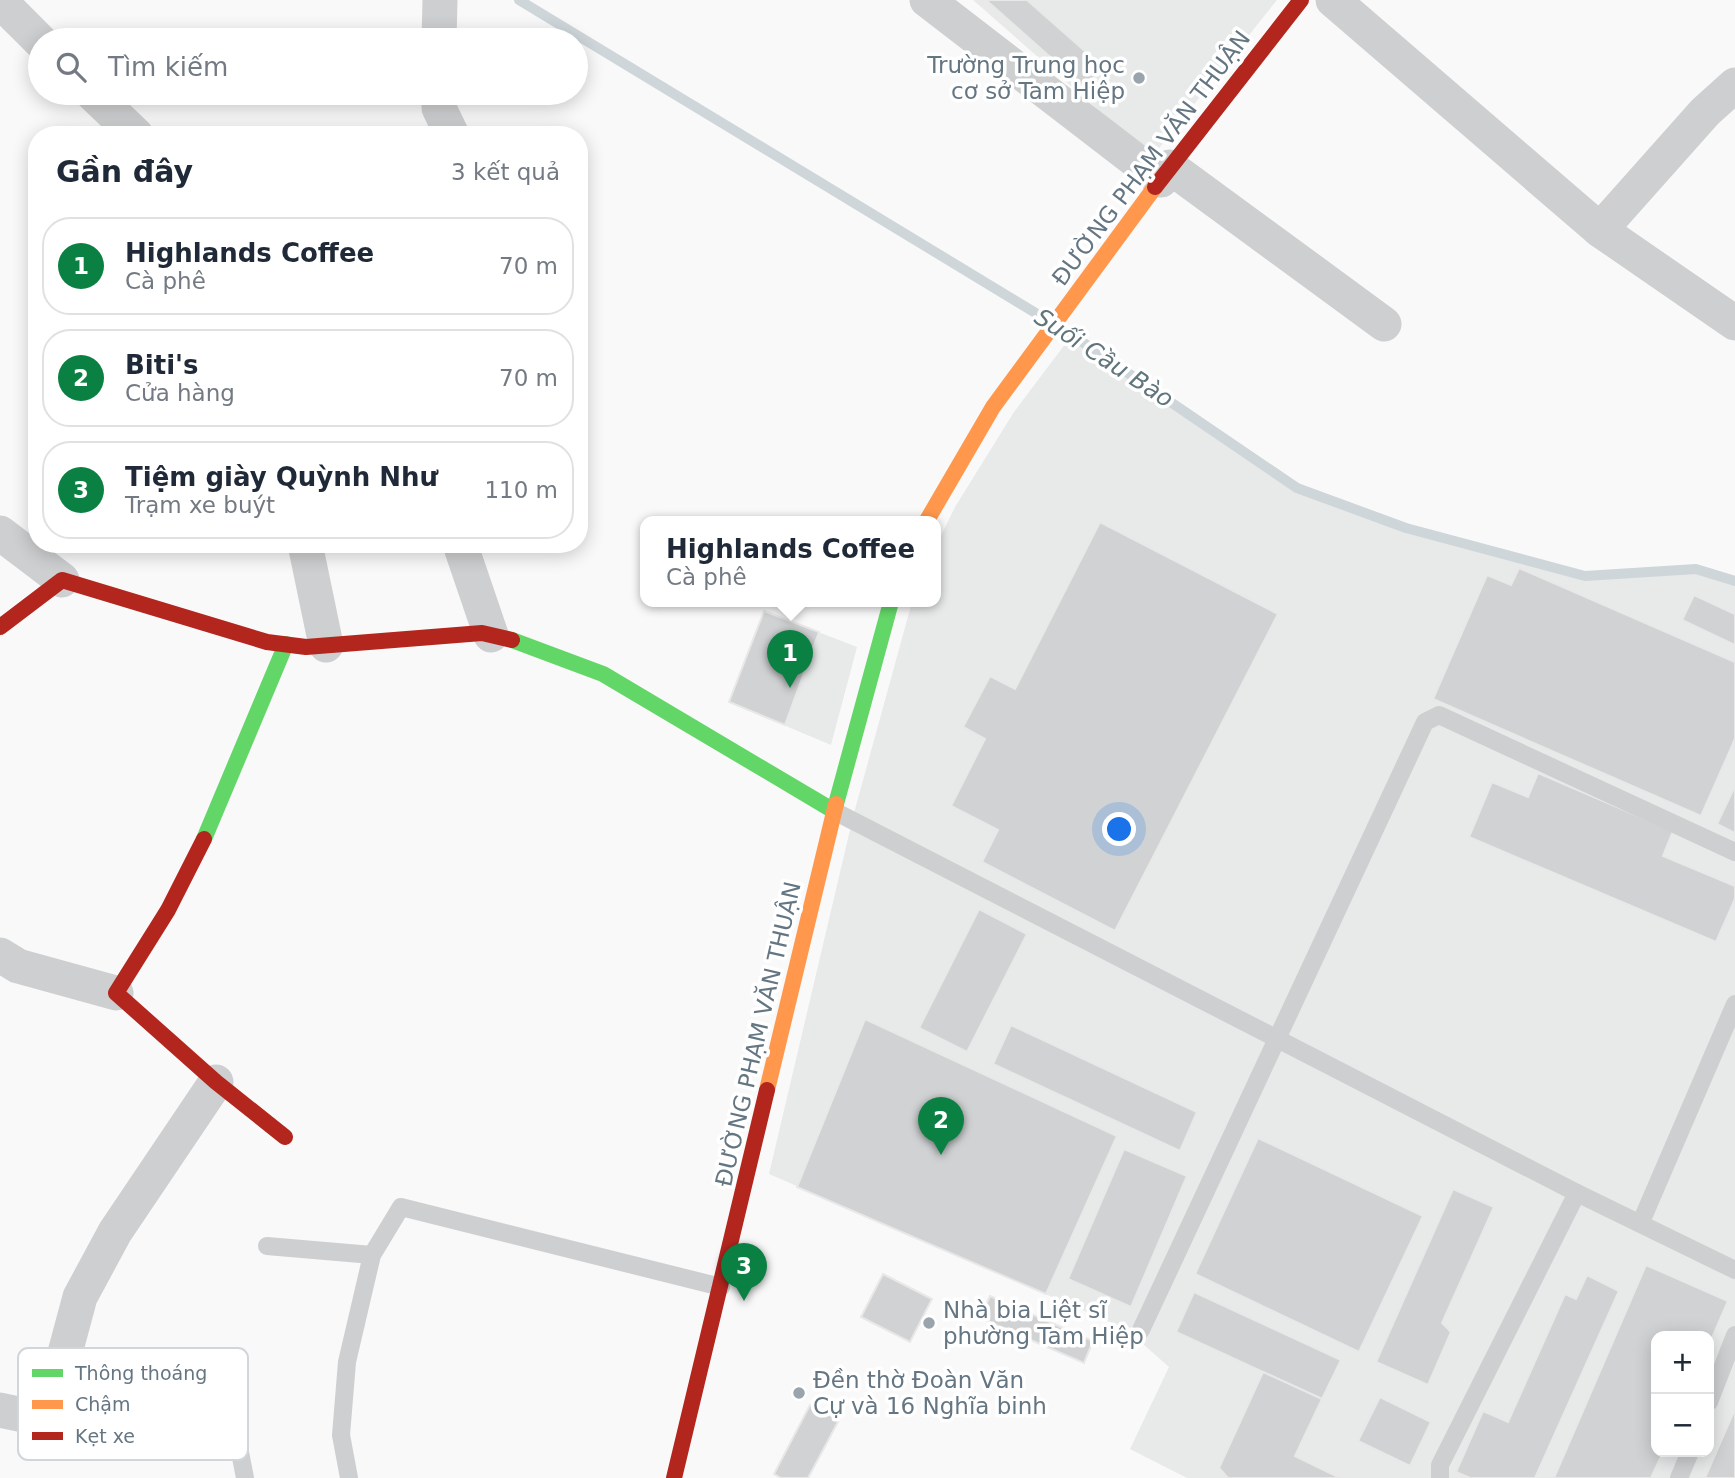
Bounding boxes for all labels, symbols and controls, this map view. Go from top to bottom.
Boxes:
street label: ĐƯỜNG PHẠM VĂN THUẬN [1046,25,1255,290]
search box [28,28,588,105]
icon: search [52,48,90,86]
text: Tìm kiếm [108,52,228,82]
place label: Trường Trung học cơ sở Tam Hiệp [926,52,1125,104]
marker: Trường Trung học cơ sở Tam Hiệp [1131,70,1147,86]
text: Gần đây [56,154,193,189]
text: 3 kết quả [451,159,560,185]
text: Highlands Coffee [125,238,374,268]
text: 1 [73,253,89,279]
text: 70 m [499,253,558,279]
text: Cà phê [125,268,206,294]
water label: Suối Cầu Bào [1029,303,1179,413]
text: Biti's [125,350,199,380]
text: 2 [73,365,89,391]
text: 70 m [499,365,558,391]
text: Cửa hàng [125,380,235,406]
text: Tiệm giày Quỳnh Như [125,462,438,492]
text: 3 [73,477,89,503]
text: 110 m [484,477,558,503]
text: Trạm xe buýt [125,492,275,518]
popup [640,516,941,607]
text: Highlands Coffee [666,534,915,564]
text: Cà phê [666,564,747,590]
pin: 1 [767,630,813,688]
your location [1102,812,1136,846]
street label: ĐƯỜNG PHẠM VĂN THUẬN [709,879,806,1189]
pin: 2 [918,1097,964,1155]
pin: 3 [721,1243,767,1301]
place label: Nhà bia Liệt sĩ phường Tam Hiệp [943,1297,1144,1349]
marker: Nhà bia Liệt sĩ phường Tam Hiệp [921,1315,937,1331]
map controls [1651,1331,1714,1457]
button: + [1651,1331,1714,1394]
legend [18,1348,248,1460]
text: Thông thoáng [74,1362,207,1384]
place label: Đền thờ Đoàn Văn Cự và 16 Nghĩa binh [813,1367,1047,1419]
marker: Đền thờ Đoàn Văn Cự và 16 Nghĩa binh [791,1385,807,1401]
text: Chậm [75,1393,130,1415]
button: − [1651,1394,1714,1457]
text: Kẹt xe [75,1425,135,1447]

